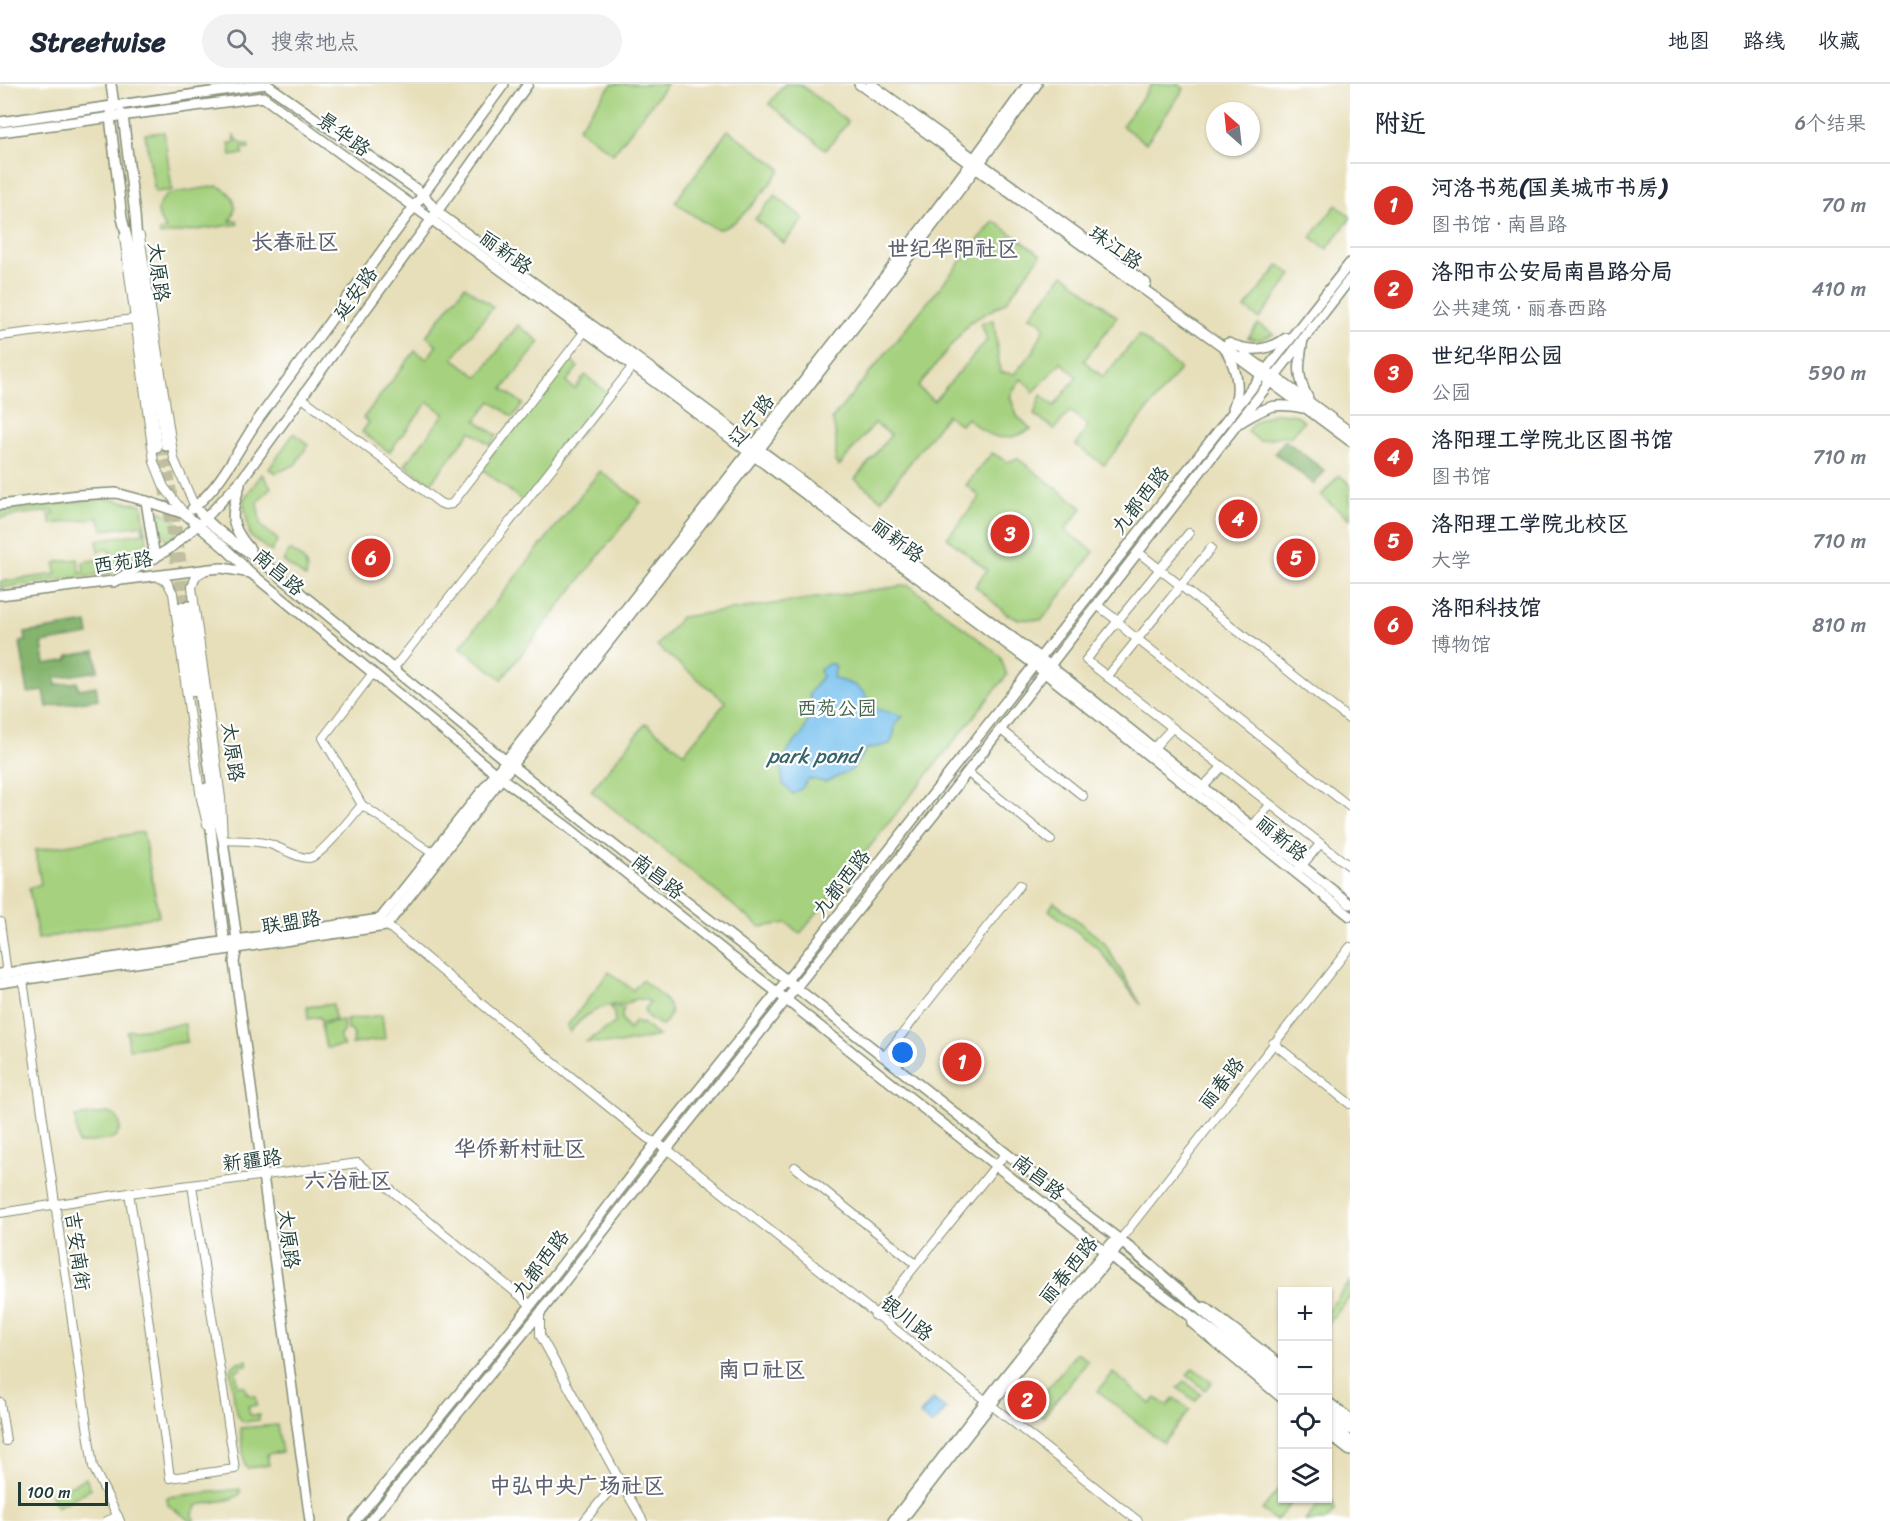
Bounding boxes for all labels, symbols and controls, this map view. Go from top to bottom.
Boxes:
search box [202,14,622,68]
text: Streetwise [30,17,166,66]
text: 搜索地点 [271,22,359,61]
text: 地图 [1668,22,1710,60]
text: 路线 [1743,22,1785,60]
text: 收藏 [1818,22,1860,60]
icon: search [223,25,256,58]
text: 附近 [1374,100,1426,146]
north arrow [1206,102,1260,156]
street label: 景华路 [309,103,379,167]
text: 6个结果 [1795,106,1866,141]
text: 河洛书苑(国美城市书房) [1431,168,1667,207]
text: 1 [1389,188,1398,223]
text: 70 m [1821,188,1866,223]
text: 图书馆 · 南昌路 [1431,207,1567,242]
street label: 珠江路 [1081,216,1151,280]
street label: 丽新路 [471,221,541,285]
district label: 长春社区 [251,222,339,261]
district label: 世纪华阳社区 [887,229,1019,268]
street label: 太原路 [137,240,180,305]
text: 洛阳市公安局南昌路分局 [1431,252,1673,291]
street label: 延安路 [324,258,388,328]
text: 2 [1388,272,1399,307]
text: 410 m [1812,272,1866,307]
text: 公共建筑 · 丽春西路 [1431,291,1607,326]
text: 世纪华阳公园 [1431,336,1563,375]
text: 3 [1388,356,1399,391]
text: 590 m [1808,356,1866,391]
text: 公园 [1431,375,1471,410]
street label: 辽宁路 [719,385,784,455]
text: 洛阳理工学院北区图书馆 [1431,420,1673,459]
text: 4 [1387,440,1400,475]
text: 710 m [1813,440,1866,475]
street label: 九都西路 [1102,457,1179,543]
text: 图书馆 [1431,459,1491,494]
pin: 4 [1218,496,1258,542]
text: 洛阳理工学院北校区 [1431,504,1629,543]
street label: 丽新路 [863,508,933,573]
pin: 3 [990,512,1030,556]
text: 5 [1387,524,1400,559]
text: 710 m [1813,524,1866,559]
pin: 6 [352,536,391,580]
pin: 5 [1276,536,1316,580]
street label: 南昌路 [245,539,314,606]
street label: 西苑路 [91,541,156,584]
text: 大学 [1431,543,1471,578]
text: 洛阳科技馆 [1431,588,1541,627]
text: 6 [1388,608,1399,643]
text: 810 m [1812,608,1866,643]
text: 博物馆 [1431,627,1491,662]
park label: 西苑公园 [797,691,877,726]
street label: 太原路 [211,720,254,785]
water label: park pond [766,737,864,775]
street label: 丽新路 [1247,806,1317,871]
street label: 九都西路 [803,840,880,926]
street label: 南昌路 [623,844,693,909]
street label: 联盟路 [259,900,324,944]
your location [888,1038,917,1067]
pin: 1 [942,1040,982,1084]
street label: 丽春路 [1189,1048,1254,1118]
district label: 华侨新村社区 [454,1129,586,1168]
street label: 新疆路 [220,1139,285,1182]
street label: 南昌路 [1004,1145,1074,1210]
district label: 六冶社区 [304,1161,392,1200]
street label: 太原路 [267,1207,310,1272]
street label: 吉安南街 [55,1209,100,1293]
street label: 九都西路 [502,1221,579,1307]
street label: 丽春西路 [1030,1227,1108,1312]
street label: 银川路 [872,1286,942,1351]
map controls [1278,1287,1332,1503]
button: + [1278,1287,1332,1341]
button: − [1278,1341,1332,1395]
district label: 南口社区 [718,1350,806,1389]
pin: 2 [1008,1378,1046,1422]
button: locate [1278,1395,1332,1449]
button: layers [1278,1449,1332,1503]
district label: 中弘中央广场社区 [489,1466,665,1505]
text: 100 m [27,1478,71,1507]
scale bar [18,1479,108,1506]

